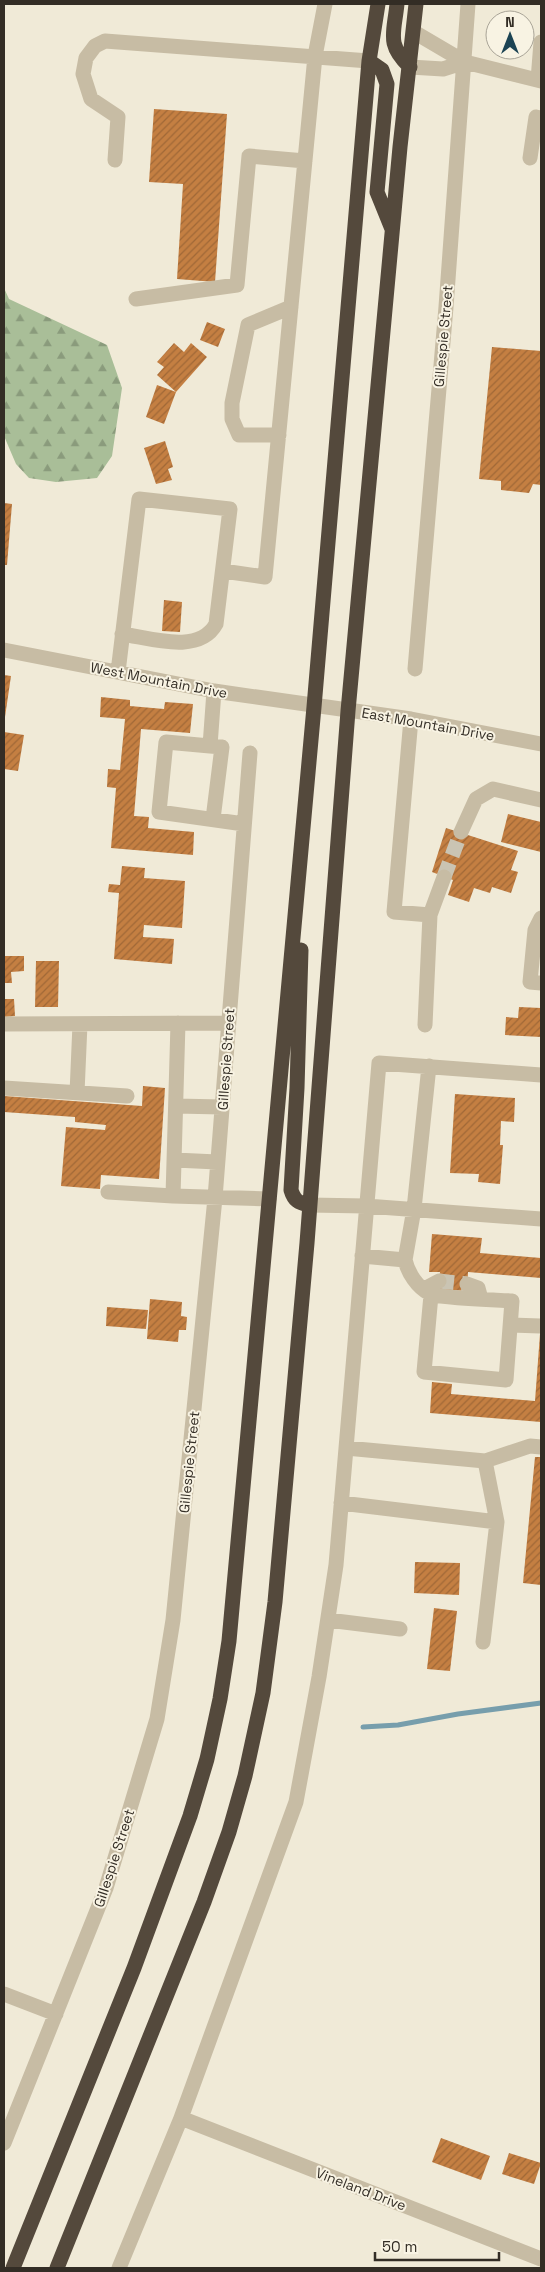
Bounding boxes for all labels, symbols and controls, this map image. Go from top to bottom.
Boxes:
north arrow [485,10,535,60]
text: N [505,13,515,31]
street label: Gillespie Street [430,284,456,388]
street label: West Mountain Drive [89,658,229,702]
street label: East Mountain Drive [360,703,496,745]
street label: Gillespie Street [213,1007,239,1111]
street label: Gillespie Street [175,1410,203,1514]
street label: Gillespie Street [90,1807,138,1909]
street label: Vineland Drive [313,2164,409,2214]
scale bar [375,2230,499,2262]
text: 50 m [382,2237,417,2256]

